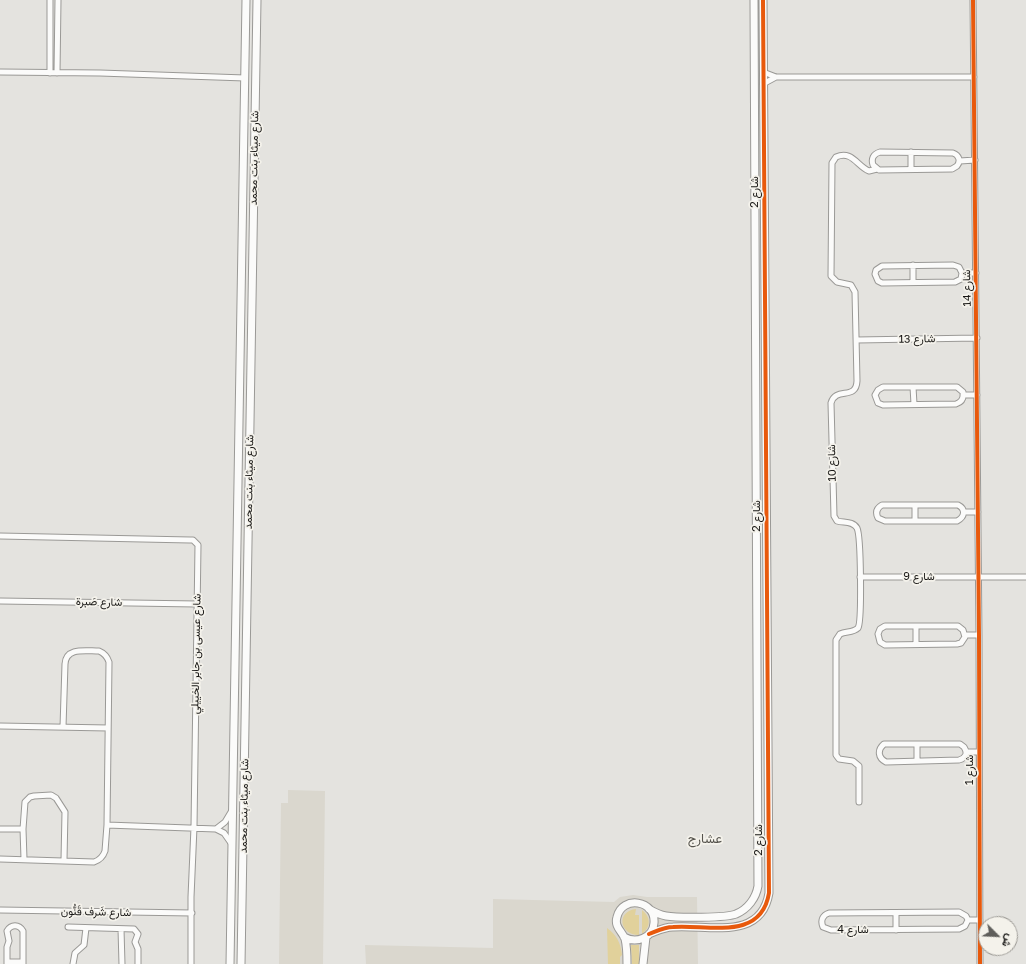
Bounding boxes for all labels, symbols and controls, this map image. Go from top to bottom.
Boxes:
street label: شارع ميثاء بنت محمد [247,111,261,205]
street label: شارع 2 [748,176,762,208]
street label: شارع 14 [960,269,974,307]
street label: شارع 13 [899,332,935,346]
street label: شارع ميثاء بنت محمد [242,435,256,529]
street label: شارع 10 [825,444,839,482]
street label: شارع 2 [750,500,764,532]
street label: شارع 9 [903,570,935,584]
street label: شارع عيسى بن جابر الخييلي [188,594,204,714]
street label: شارع صَبرة [76,595,122,609]
street label: شارع 1 [963,755,977,785]
street label: شارع ميثاء بنت محمد [237,759,251,853]
street label: شارع 2 [752,824,766,856]
district label: عشارج [688,831,722,847]
street label: شارع شَرف قَنُّون [61,905,131,919]
north arrow [978,916,1018,956]
street label: شارع 4 [837,923,869,937]
text: ش [1000,932,1017,949]

